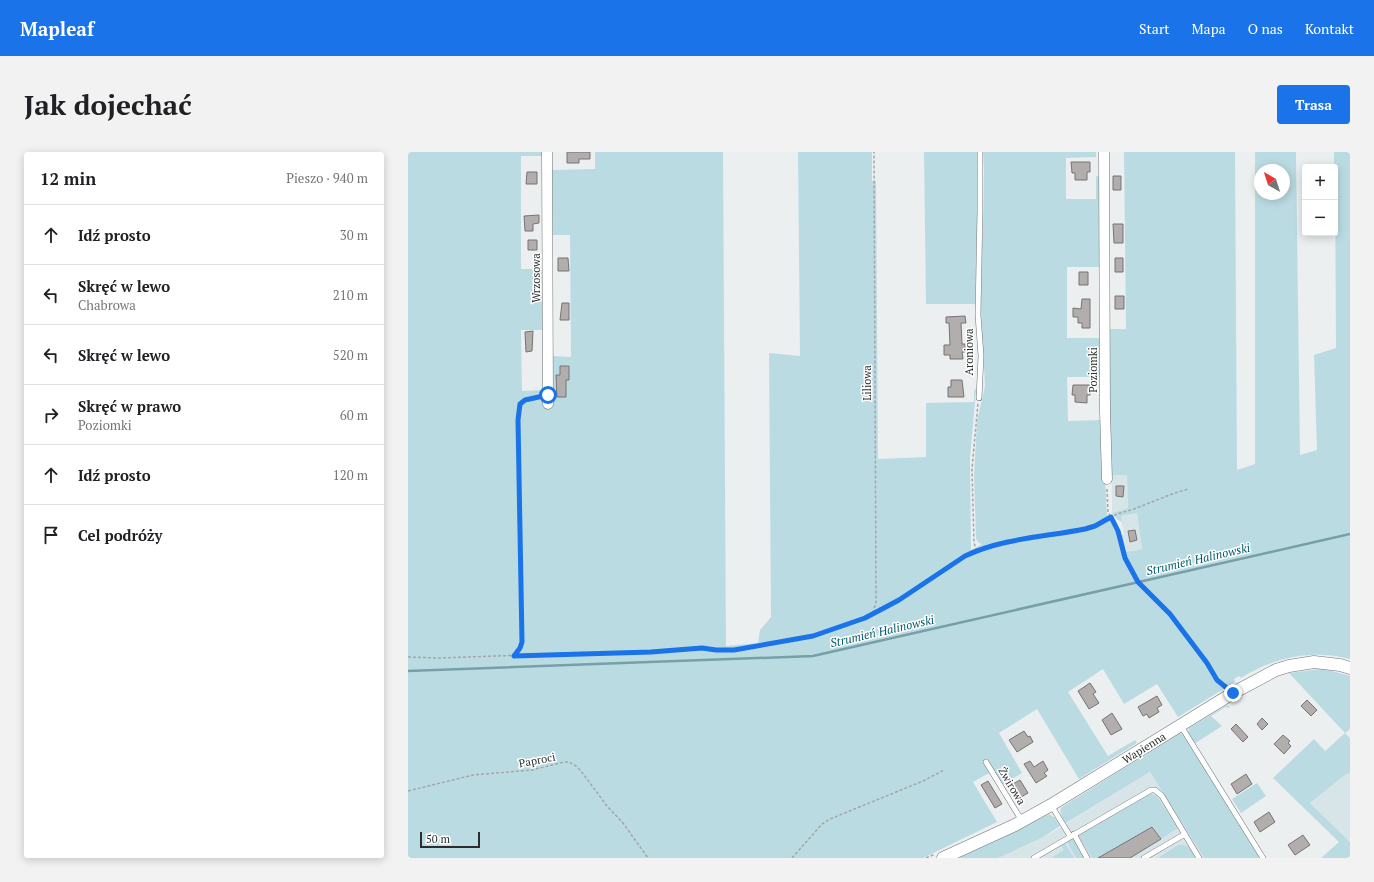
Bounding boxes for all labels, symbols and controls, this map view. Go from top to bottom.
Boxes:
text: Mapleaf [20,16,94,41]
text: Start [1139,19,1169,38]
text: Mapa [1191,19,1226,38]
text: O nas [1248,19,1283,38]
text: Kontakt [1305,19,1354,38]
button: Trasa [1277,85,1350,124]
text: Jak dojechać [24,86,192,123]
north arrow [1254,164,1290,200]
map controls [1302,164,1338,236]
button: + [1302,164,1338,200]
text: 12 min [40,167,96,190]
text: Pieszo · 940 m [286,169,368,187]
button: − [1302,200,1338,236]
icon: ahead [40,224,62,246]
text: Idź prosto [78,225,151,245]
text: 30 m [340,226,368,244]
street label: Wrzosowa [529,253,543,303]
text: Skręć w lewo [78,276,170,296]
icon: left [40,284,62,306]
text: 210 m [333,286,368,304]
text: Chabrowa [78,296,136,314]
street label: Aroniowa [962,328,976,376]
icon: left [40,344,62,366]
text: Skręć w lewo [78,345,170,365]
text: 520 m [333,346,368,364]
street label: Poziomki [1086,347,1100,393]
street label: Liliowa [860,365,874,401]
route start [539,386,557,404]
text: Skręć w prawo [78,396,181,416]
icon: right [40,404,62,426]
text: 60 m [340,406,368,424]
text: Poziomki [78,416,132,434]
icon: ahead [40,464,62,486]
text: Idź prosto [78,465,151,485]
text: 120 m [333,466,368,484]
icon: arrive [40,524,62,546]
text: Cel podróży [78,525,162,545]
water label: Strumień Halinowski [1145,540,1252,578]
water label: Strumień Halinowski [829,612,936,650]
route end [1224,684,1242,702]
street label: Wapienna [1120,729,1169,767]
street label: Paproci [517,750,557,770]
street label: Żwirowa [995,765,1029,808]
scale bar [420,830,480,849]
text: 50 m [426,832,450,846]

